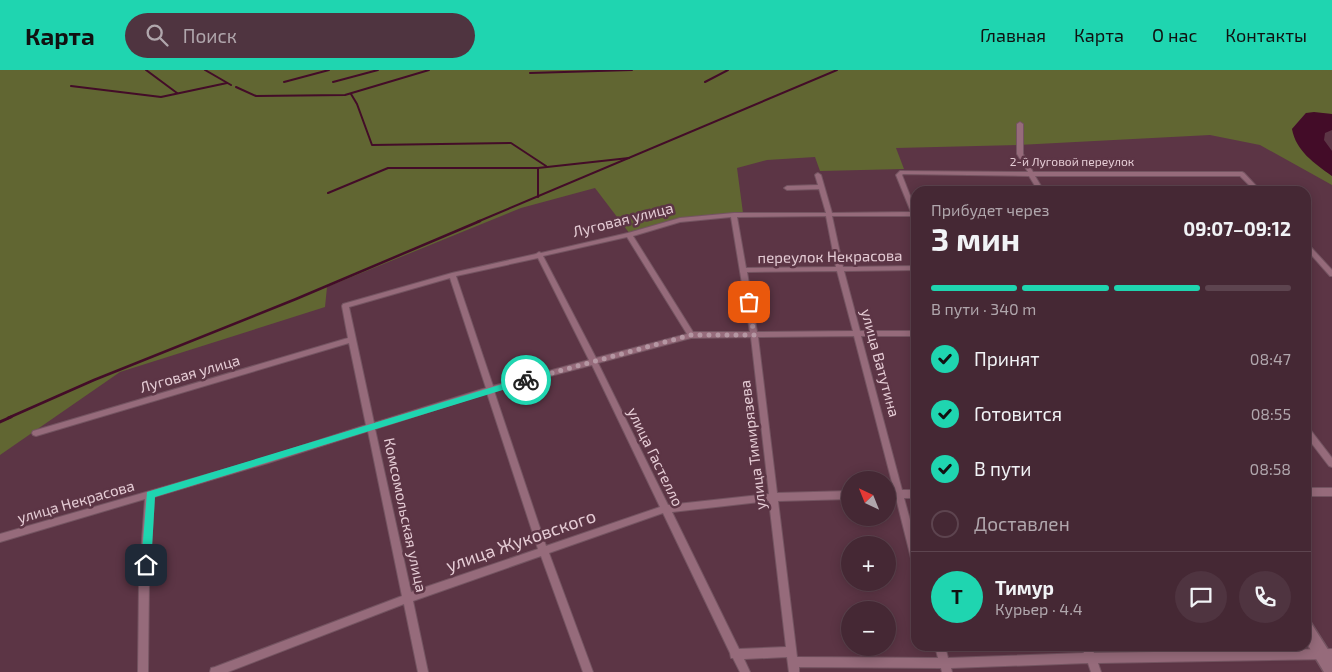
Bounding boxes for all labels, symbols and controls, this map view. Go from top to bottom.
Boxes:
search box [125,13,475,58]
text: Карта [25,21,95,50]
icon: search [143,21,171,49]
text: Поиск [183,24,237,47]
text: Главная [980,24,1046,46]
text: Карта [1074,24,1124,46]
text: О нас [1152,24,1197,46]
text: Контакты [1225,24,1307,46]
street label: 2-й Луговой переулок [1010,154,1135,169]
street label: Луговая улица [571,198,675,241]
text: Прибудет через [931,200,1049,219]
text: 09:07–09:12 [1183,217,1291,240]
text: 3 мин [931,219,1020,257]
street label: переулок Некрасова [757,246,903,267]
pin [728,281,770,323]
icon: bag [735,288,763,316]
text: В пути · 340 m [931,299,1036,318]
street label: улица Ватутина [857,307,904,419]
icon: check [931,345,959,373]
text: Принят [974,347,1040,370]
text: 08:47 [1250,349,1291,368]
street label: Луговая улица [138,350,242,397]
courier [501,355,551,405]
icon: bike [512,366,540,394]
street label: улица Тимирязева [735,379,770,511]
icon: check [931,400,959,428]
text: Готовится [974,402,1062,425]
street label: улица Гастелло [623,404,688,509]
text: 08:55 [1251,404,1291,423]
street label: Комсомольская улица [380,436,431,594]
icon: check [931,455,959,483]
text: В пути [974,457,1032,480]
text: 08:58 [1250,459,1291,478]
north arrow [841,471,896,526]
map controls [841,471,896,656]
street label: улица Некрасова [15,476,137,527]
street label: улица Жуковского [443,504,598,576]
text: Доставлен [974,512,1070,535]
button: + [841,536,896,591]
pin [125,544,167,586]
icon: home [132,551,160,579]
button: chat [1175,571,1227,623]
button: phone [1239,571,1291,623]
text: Тимур [995,576,1054,599]
text: Т [951,585,963,608]
text: Курьер · 4.4 [995,599,1083,618]
button: − [841,601,896,656]

